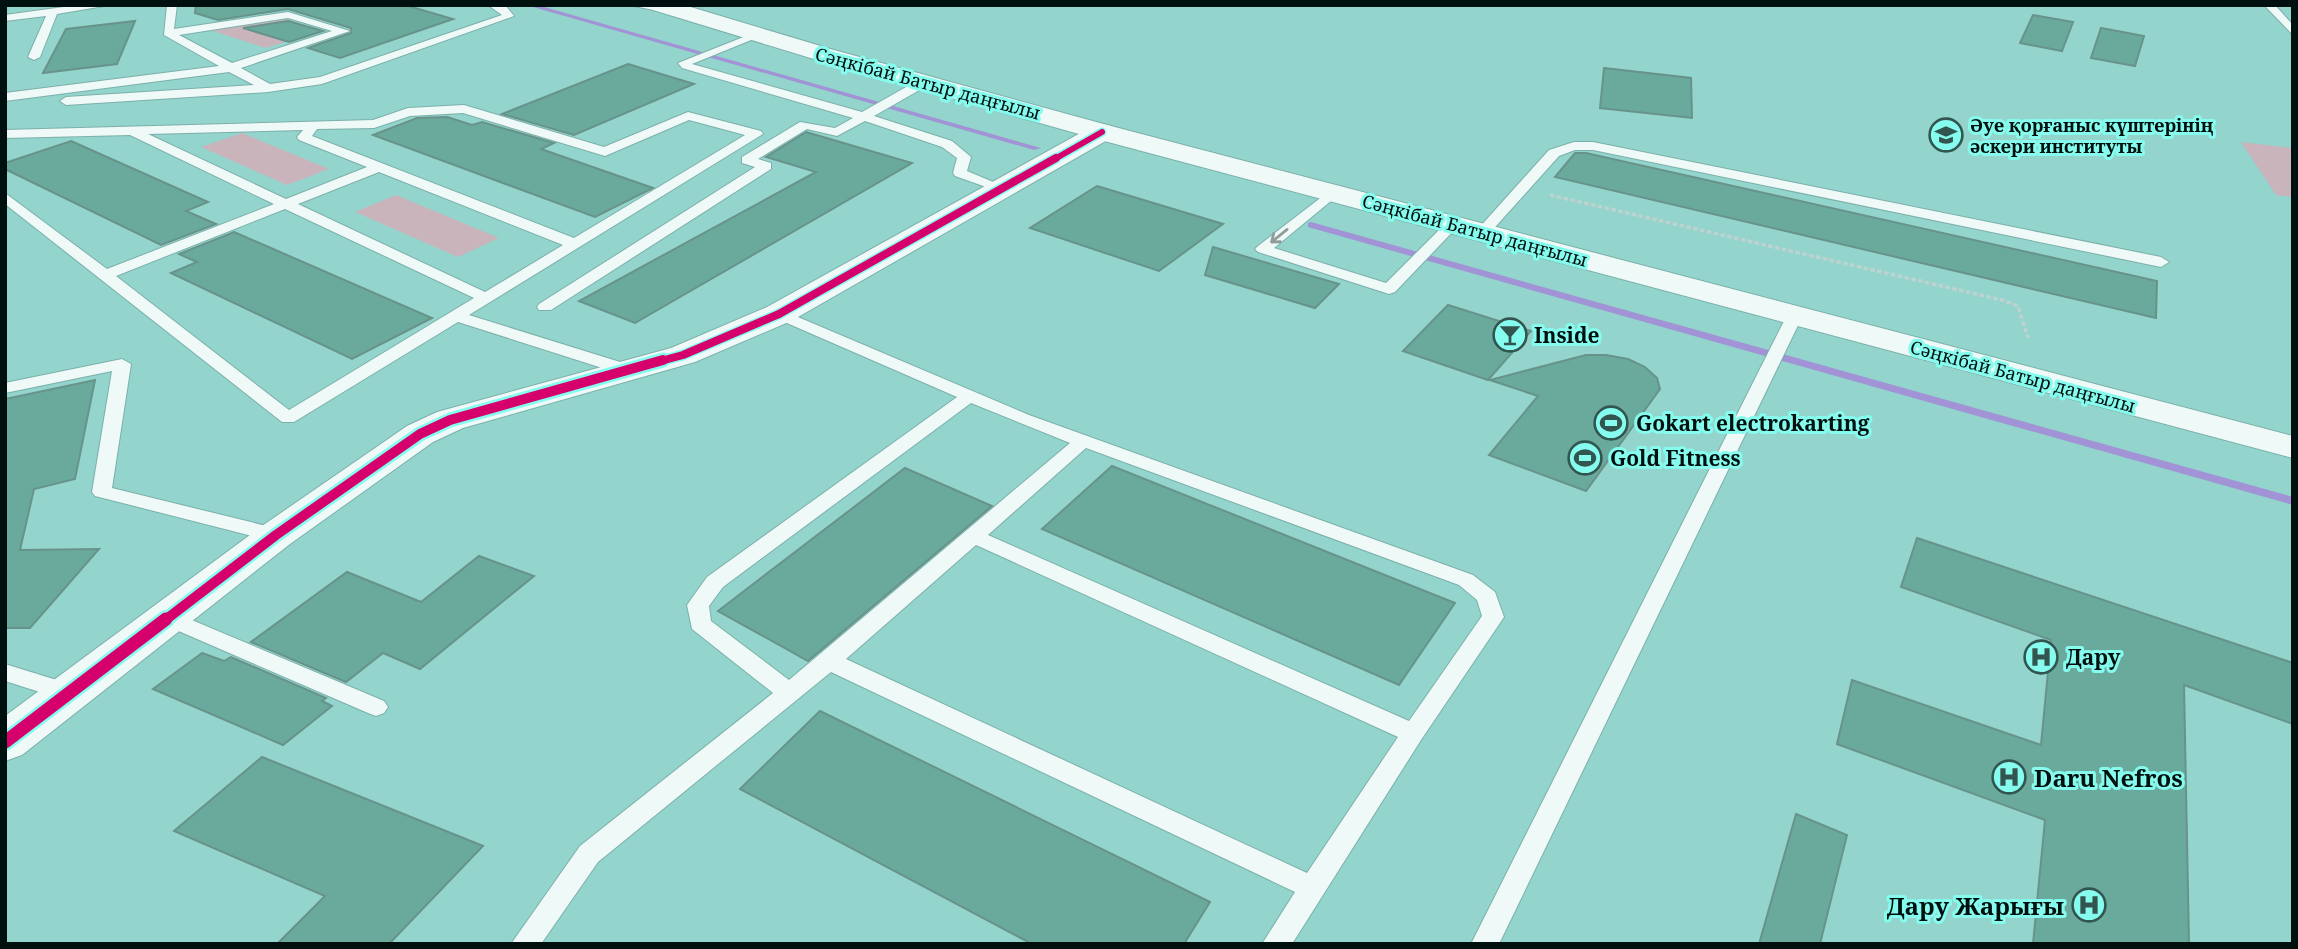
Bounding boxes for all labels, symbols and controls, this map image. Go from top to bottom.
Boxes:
street label: Сәңкібай Батыр даңғылы [813,41,1043,125]
place label: Әуе қорғаныс күштерінің әскери институты [1970,113,2214,158]
school or university icon: Әуе қорғаныс күштерінің әскери институты [1927,116,1965,154]
street label: Сәңкібай Батыр даңғылы [1360,188,1590,272]
one-way arrow [1271,228,1289,244]
bar icon: Inside [1491,316,1529,354]
place label: Inside [1534,321,1600,349]
street label: Сәңкібай Батыр даңғылы [1908,334,2138,418]
sports icon: Gokart electrokarting [1592,404,1630,442]
place label: Gokart electrokarting [1636,409,1870,437]
sports icon: Gold Fitness [1566,439,1604,477]
place label: Gold Fitness [1610,444,1741,472]
hospital icon: Дару [2022,638,2060,676]
place label: Дару [2066,643,2121,671]
hospital icon: Daru Nefros [1990,758,2028,796]
place label: Daru Nefros [2034,761,2183,794]
hospital icon: Дару Жарығы [2070,886,2108,924]
place label: Дару Жарығы [1887,889,2064,922]

